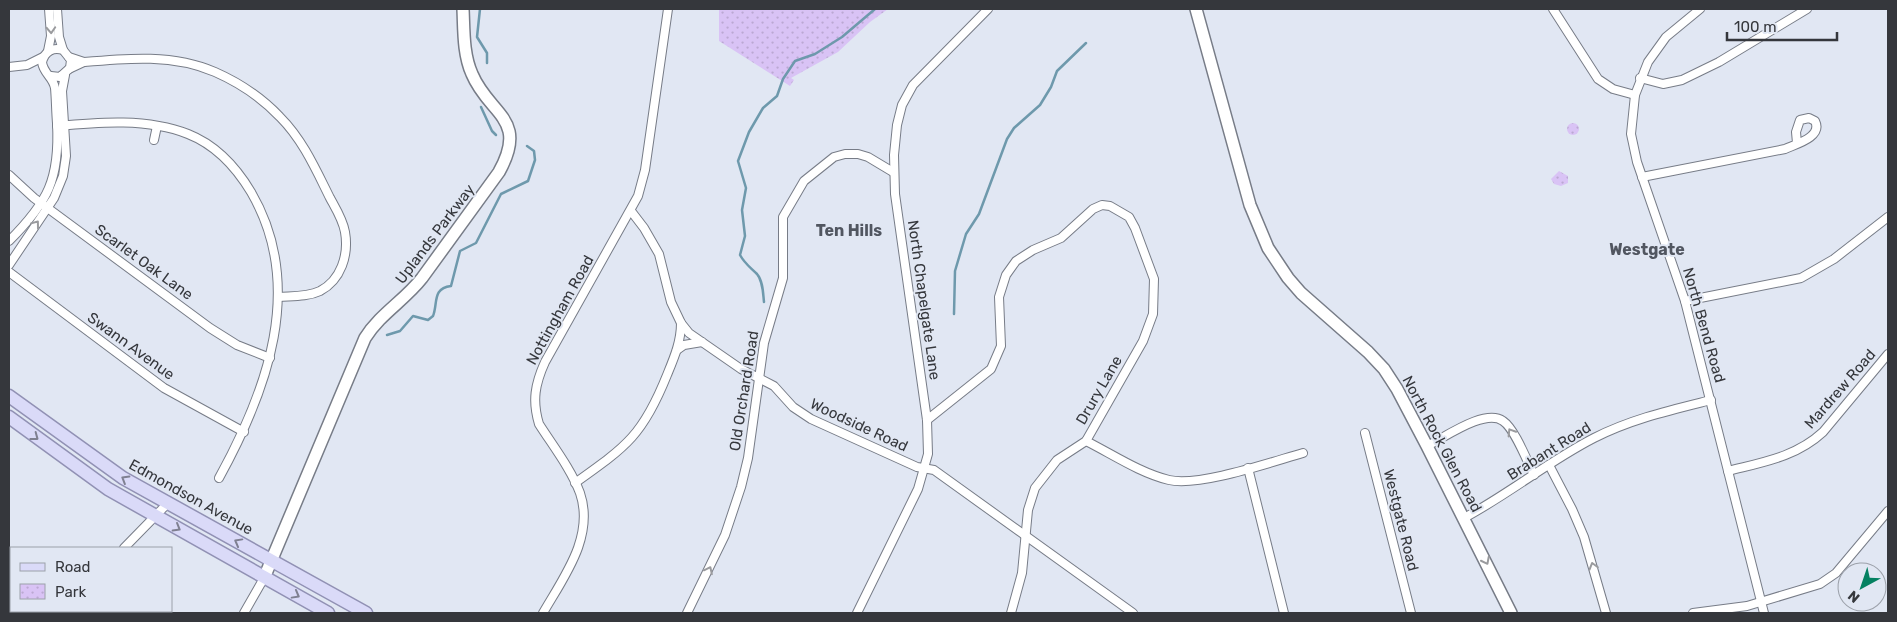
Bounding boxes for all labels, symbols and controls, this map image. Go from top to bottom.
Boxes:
scale bar [1727,10,1837,42]
text: 100 m [1734,18,1776,36]
one-way arrow [45,26,56,34]
street label: Uplands Parkway [392,181,478,287]
street label: North Chapelgate Lane [904,219,944,381]
street label: Scarlet Oak Lane [91,220,197,304]
one-way arrow [30,221,38,230]
district label: Ten Hills [816,221,882,240]
district label: Westgate [1609,240,1685,259]
street label: Nottingham Road [522,252,598,368]
street label: North Bend Road [1679,265,1729,385]
street label: Swann Avenue [84,308,178,384]
street label: Old Orchard Road [726,330,762,452]
street label: Mardrew Road [1801,346,1879,432]
street label: Drury Lane [1072,352,1126,428]
street label: North Rock Glen Road [1398,373,1486,515]
street label: Woodside Road [807,395,911,455]
street label: Brabant Road [1504,418,1594,484]
one-way arrow [1508,428,1517,438]
one-way arrow [29,431,38,439]
street label: Edmondson Avenue [126,455,256,539]
street label: Westgate Road [1380,467,1422,573]
one-way arrow [122,476,131,486]
one-way arrow [171,522,180,532]
one-way arrow [234,539,243,549]
legend [10,547,172,612]
one-way arrow [1480,556,1490,565]
text: Road [55,558,91,576]
north arrow [1837,562,1887,612]
one-way arrow [1589,563,1599,571]
one-way arrow [702,566,712,575]
text: Park [55,583,86,601]
text: N [1845,587,1863,606]
one-way arrow [291,589,300,599]

